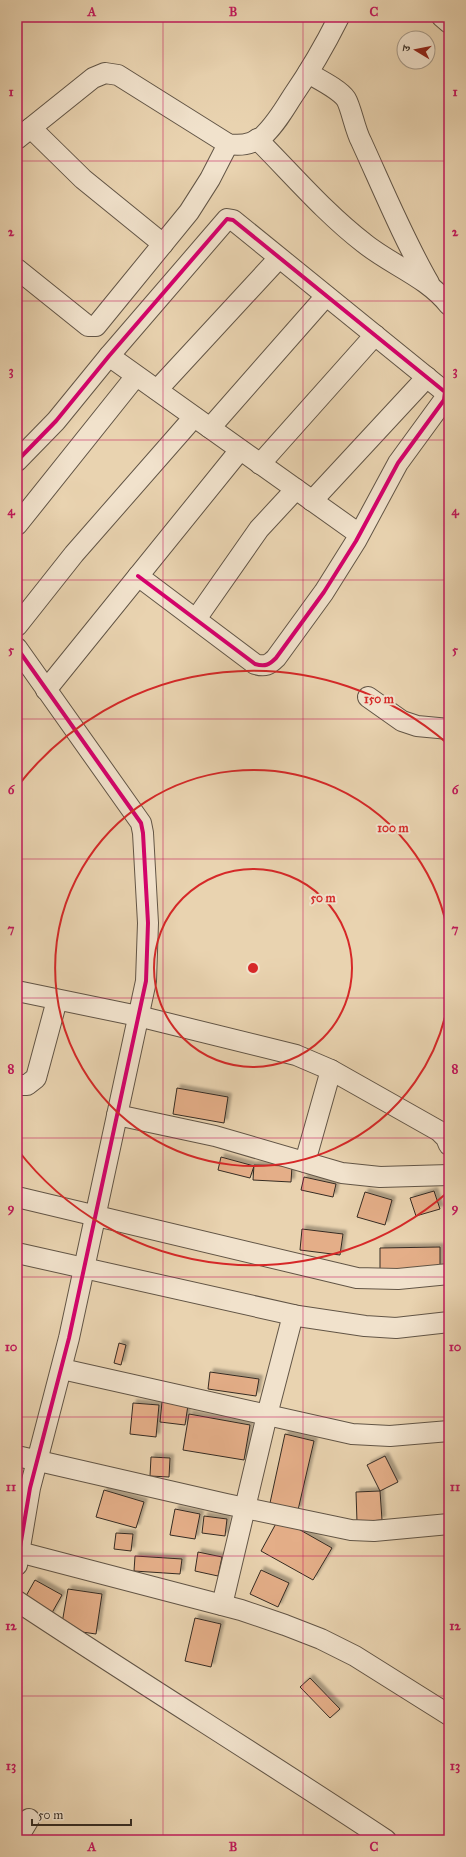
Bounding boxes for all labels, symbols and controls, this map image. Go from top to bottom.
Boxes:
text: A [87,4,97,20]
text: B [229,4,238,20]
text: C [370,4,379,20]
north arrow [396,30,436,70]
text: उ [400,43,414,53]
text: 1 [8,84,14,100]
text: 1 [452,84,458,100]
text: 2 [8,224,15,240]
text: 2 [452,224,459,240]
text: 3 [8,363,14,379]
text: 3 [452,363,458,379]
text: 4 [7,503,15,519]
text: 4 [451,503,459,519]
text: 5 [8,642,15,658]
text: 5 [452,642,459,658]
text: 150 m [364,692,395,706]
text: 6 [8,782,16,798]
text: 6 [452,782,460,798]
text: 100 m [377,821,410,835]
text: 50 m [310,891,337,905]
text: 7 [8,921,15,937]
text: 7 [452,921,459,937]
centre of rings [246,961,260,975]
text: 8 [8,1061,15,1077]
text: 8 [452,1061,459,1077]
text: 9 [8,1200,15,1216]
text: 9 [452,1200,459,1216]
text: 10 [5,1339,18,1355]
text: 10 [449,1339,462,1355]
text: 11 [6,1479,16,1495]
text: 11 [450,1479,460,1495]
text: 12 [5,1618,17,1634]
text: 12 [449,1618,461,1634]
text: 13 [6,1758,16,1774]
text: 13 [450,1758,460,1774]
scale bar [32,1801,131,1827]
text: 50 m [38,1808,63,1822]
text: A [87,1839,97,1855]
text: B [229,1839,238,1855]
text: C [370,1839,379,1855]

